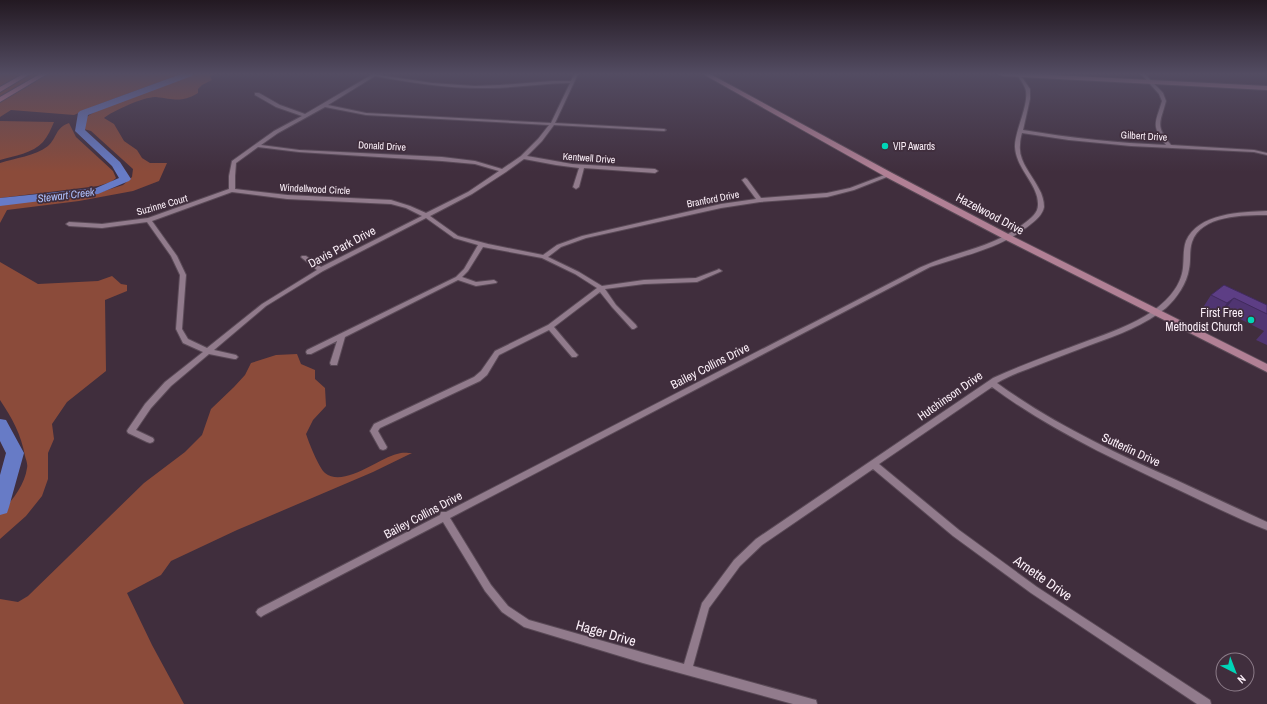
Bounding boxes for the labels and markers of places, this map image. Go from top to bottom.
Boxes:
place label: VIP Awards [893,140,935,153]
marker: VIP Awards [880,141,890,151]
place label: First Free Methodist Church [1165,305,1243,335]
marker: First Free Methodist Church [1246,315,1256,325]

